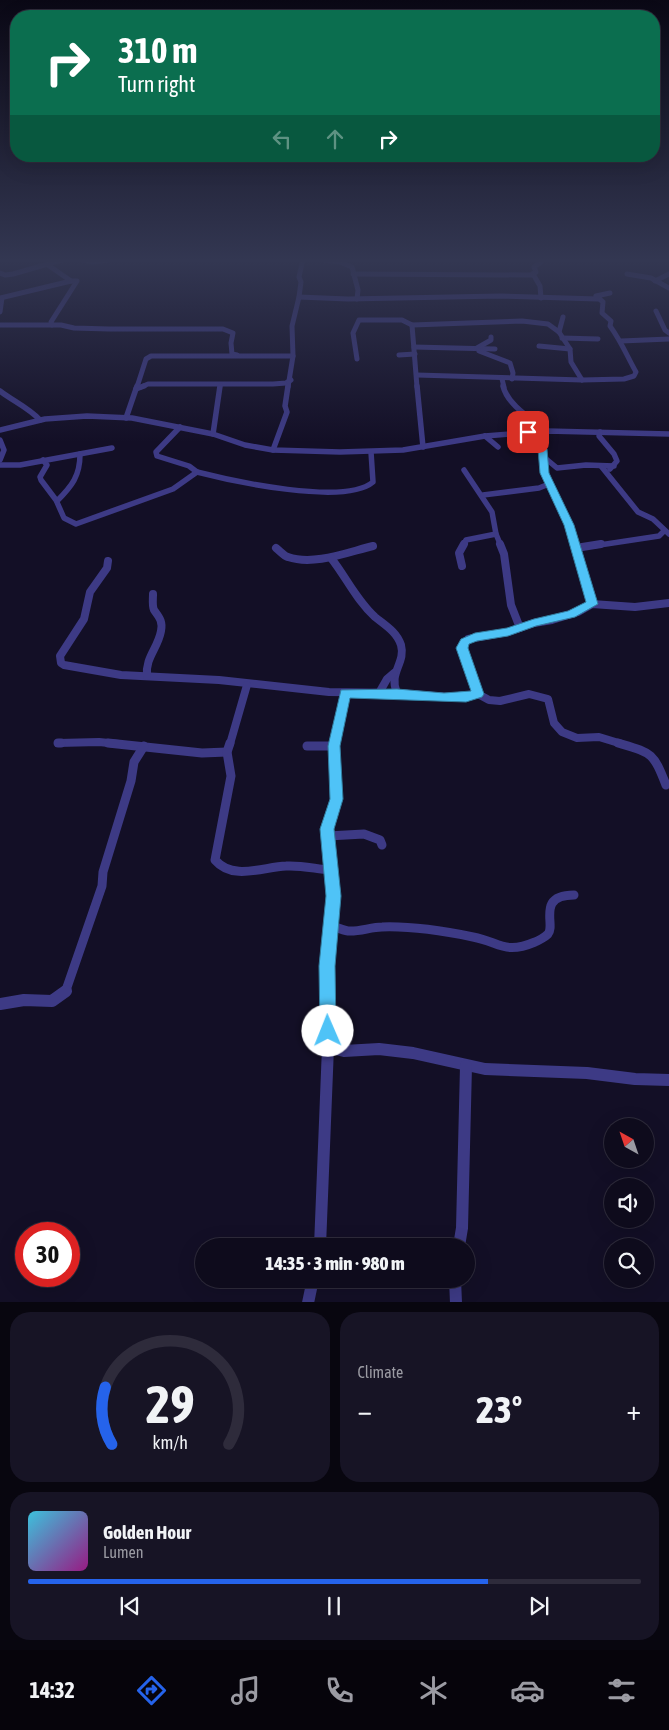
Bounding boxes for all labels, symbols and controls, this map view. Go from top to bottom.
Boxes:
icon: right [35,30,100,95]
text: 310 m [118,30,197,70]
text: Turn right [118,71,195,97]
icon: left [268,125,296,153]
icon: ahead [321,125,349,153]
icon: right [374,125,402,153]
pin [507,411,549,453]
icon: arrive [514,418,542,446]
position arrow [301,1004,353,1056]
north arrow [604,1118,654,1168]
map controls [604,1118,654,1288]
button: sound [604,1178,654,1228]
speed limit sign: 30 [15,1222,80,1287]
button: search [604,1238,654,1288]
text: 14:35 · 3 min · 980 m [265,1252,405,1274]
text: Climate [358,1363,403,1381]
text: 29 [145,1374,194,1434]
text: 23° [476,1388,522,1431]
text: − [358,1394,372,1426]
text: + [626,1394,641,1426]
text: km/h [152,1432,187,1453]
text: Golden Hour [103,1521,191,1543]
text: Lumen [103,1543,143,1561]
icon: previous [116,1592,144,1620]
icon: pause [320,1592,348,1620]
icon: next [525,1592,553,1620]
icon: directions [134,1673,169,1708]
icon: music [228,1673,263,1708]
icon: phone [322,1673,357,1708]
icon: climate [416,1673,451,1708]
icon: car [510,1673,545,1708]
icon: filters [604,1673,639,1708]
text: 14:32 [30,1677,75,1703]

